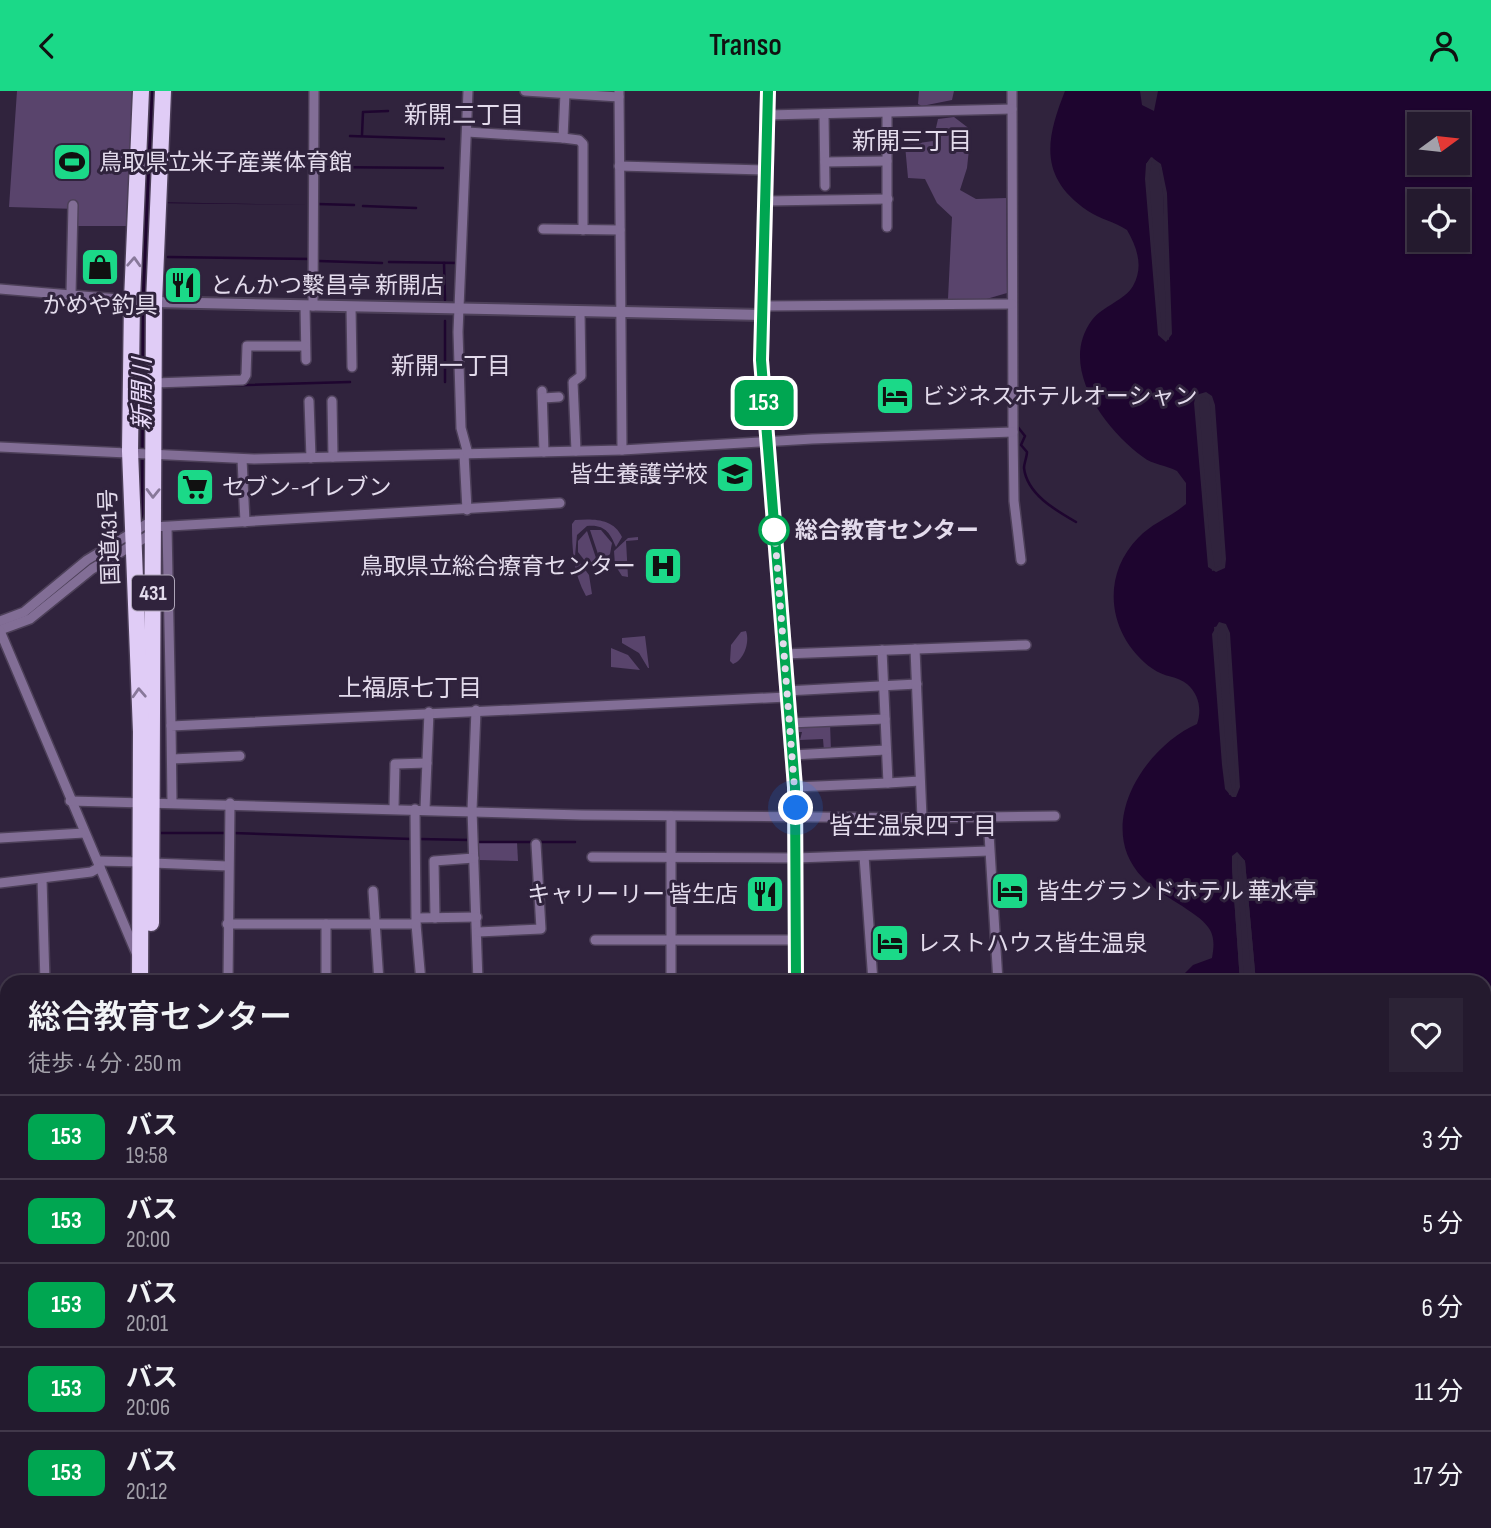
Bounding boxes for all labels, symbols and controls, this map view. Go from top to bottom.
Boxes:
text: Transo [709,26,782,65]
icon: back [28,27,66,65]
icon: person [1425,27,1463,65]
district label: 新開二丁目 [404,101,524,130]
north arrow [1407,112,1470,175]
map controls [1407,112,1470,252]
district label: 新開三丁目 [852,127,972,156]
sports icon: 鳥取県立米子産業体育館 [51,141,93,183]
place label: 鳥取県立米子産業体育館 [99,149,352,177]
button: locate [1407,189,1470,252]
shop icon: かめや釣具 [79,246,121,288]
one-way arrow [126,256,141,267]
restaurant icon: とんかつ繫昌亭 新開店 [162,264,204,306]
place label: とんかつ繫昌亭 新開店 [210,272,444,300]
place label: かめや釣具 [43,292,158,320]
district label: 新開一丁目 [391,352,511,381]
water label: 新開川 [128,355,157,430]
hotel icon: ビジネスホテルオーシャン [874,375,916,417]
line badge: 153 [724,380,804,426]
place label: ビジネスホテルオーシャン [922,383,1198,411]
text: 153 [749,388,779,417]
school or university icon: 皆生養護学校 [714,453,756,495]
place label: 皆生養護学校 [570,461,708,489]
supermarket icon: セブン-イレブン [174,466,216,508]
place label: セブン-イレブン [222,474,391,502]
street label: 国道431号 [94,488,126,586]
one-way arrow [145,488,161,499]
marker: 総合教育センター [759,515,789,545]
place label: 総合教育センター [795,517,979,545]
hospital icon: 鳥取県立総合療育センター [642,545,684,587]
place label: 鳥取県立総合療育センター [360,553,636,581]
road number: 431 [132,575,174,611]
district label: 上福原七丁目 [338,674,482,703]
one-way arrow [131,687,146,698]
your location [778,790,813,825]
district label: 皆生温泉四丁目 [829,812,997,841]
hotel icon: 皆生グランドホテル 華水亭 [989,870,1031,912]
restaurant icon: キャリーリー 皆生店 [744,873,786,915]
place label: 皆生グランドホテル 華水亭 [1037,878,1317,906]
place label: キャリーリー 皆生店 [527,881,738,909]
hotel icon: レストハウス皆生温泉 [869,922,911,964]
place label: レストハウス皆生温泉 [917,930,1147,958]
text: 総合教育センター [28,998,292,1038]
button: heart [1389,998,1463,1072]
text: 徒歩 · 4 分 · 250 m [28,1050,181,1078]
text: バス [126,1111,178,1142]
text: 153 [51,1122,82,1151]
text: 3 分 [1422,1125,1463,1156]
text: 19:58 [126,1142,168,1170]
text: バス [126,1195,178,1226]
text: 153 [51,1206,82,1235]
text: 5 分 [1422,1209,1463,1240]
text: 20:00 [126,1226,170,1254]
text: バス [126,1279,178,1310]
text: 153 [51,1290,82,1319]
text: 6 分 [1421,1293,1463,1324]
text: 20:01 [126,1310,168,1338]
text: バス [126,1363,178,1394]
text: 153 [51,1374,82,1403]
text: 11 分 [1415,1377,1463,1408]
text: 20:06 [126,1394,170,1422]
text: バス [126,1447,178,1478]
text: 153 [51,1458,82,1487]
text: 17 分 [1413,1461,1463,1492]
text: 20:12 [126,1478,168,1506]

